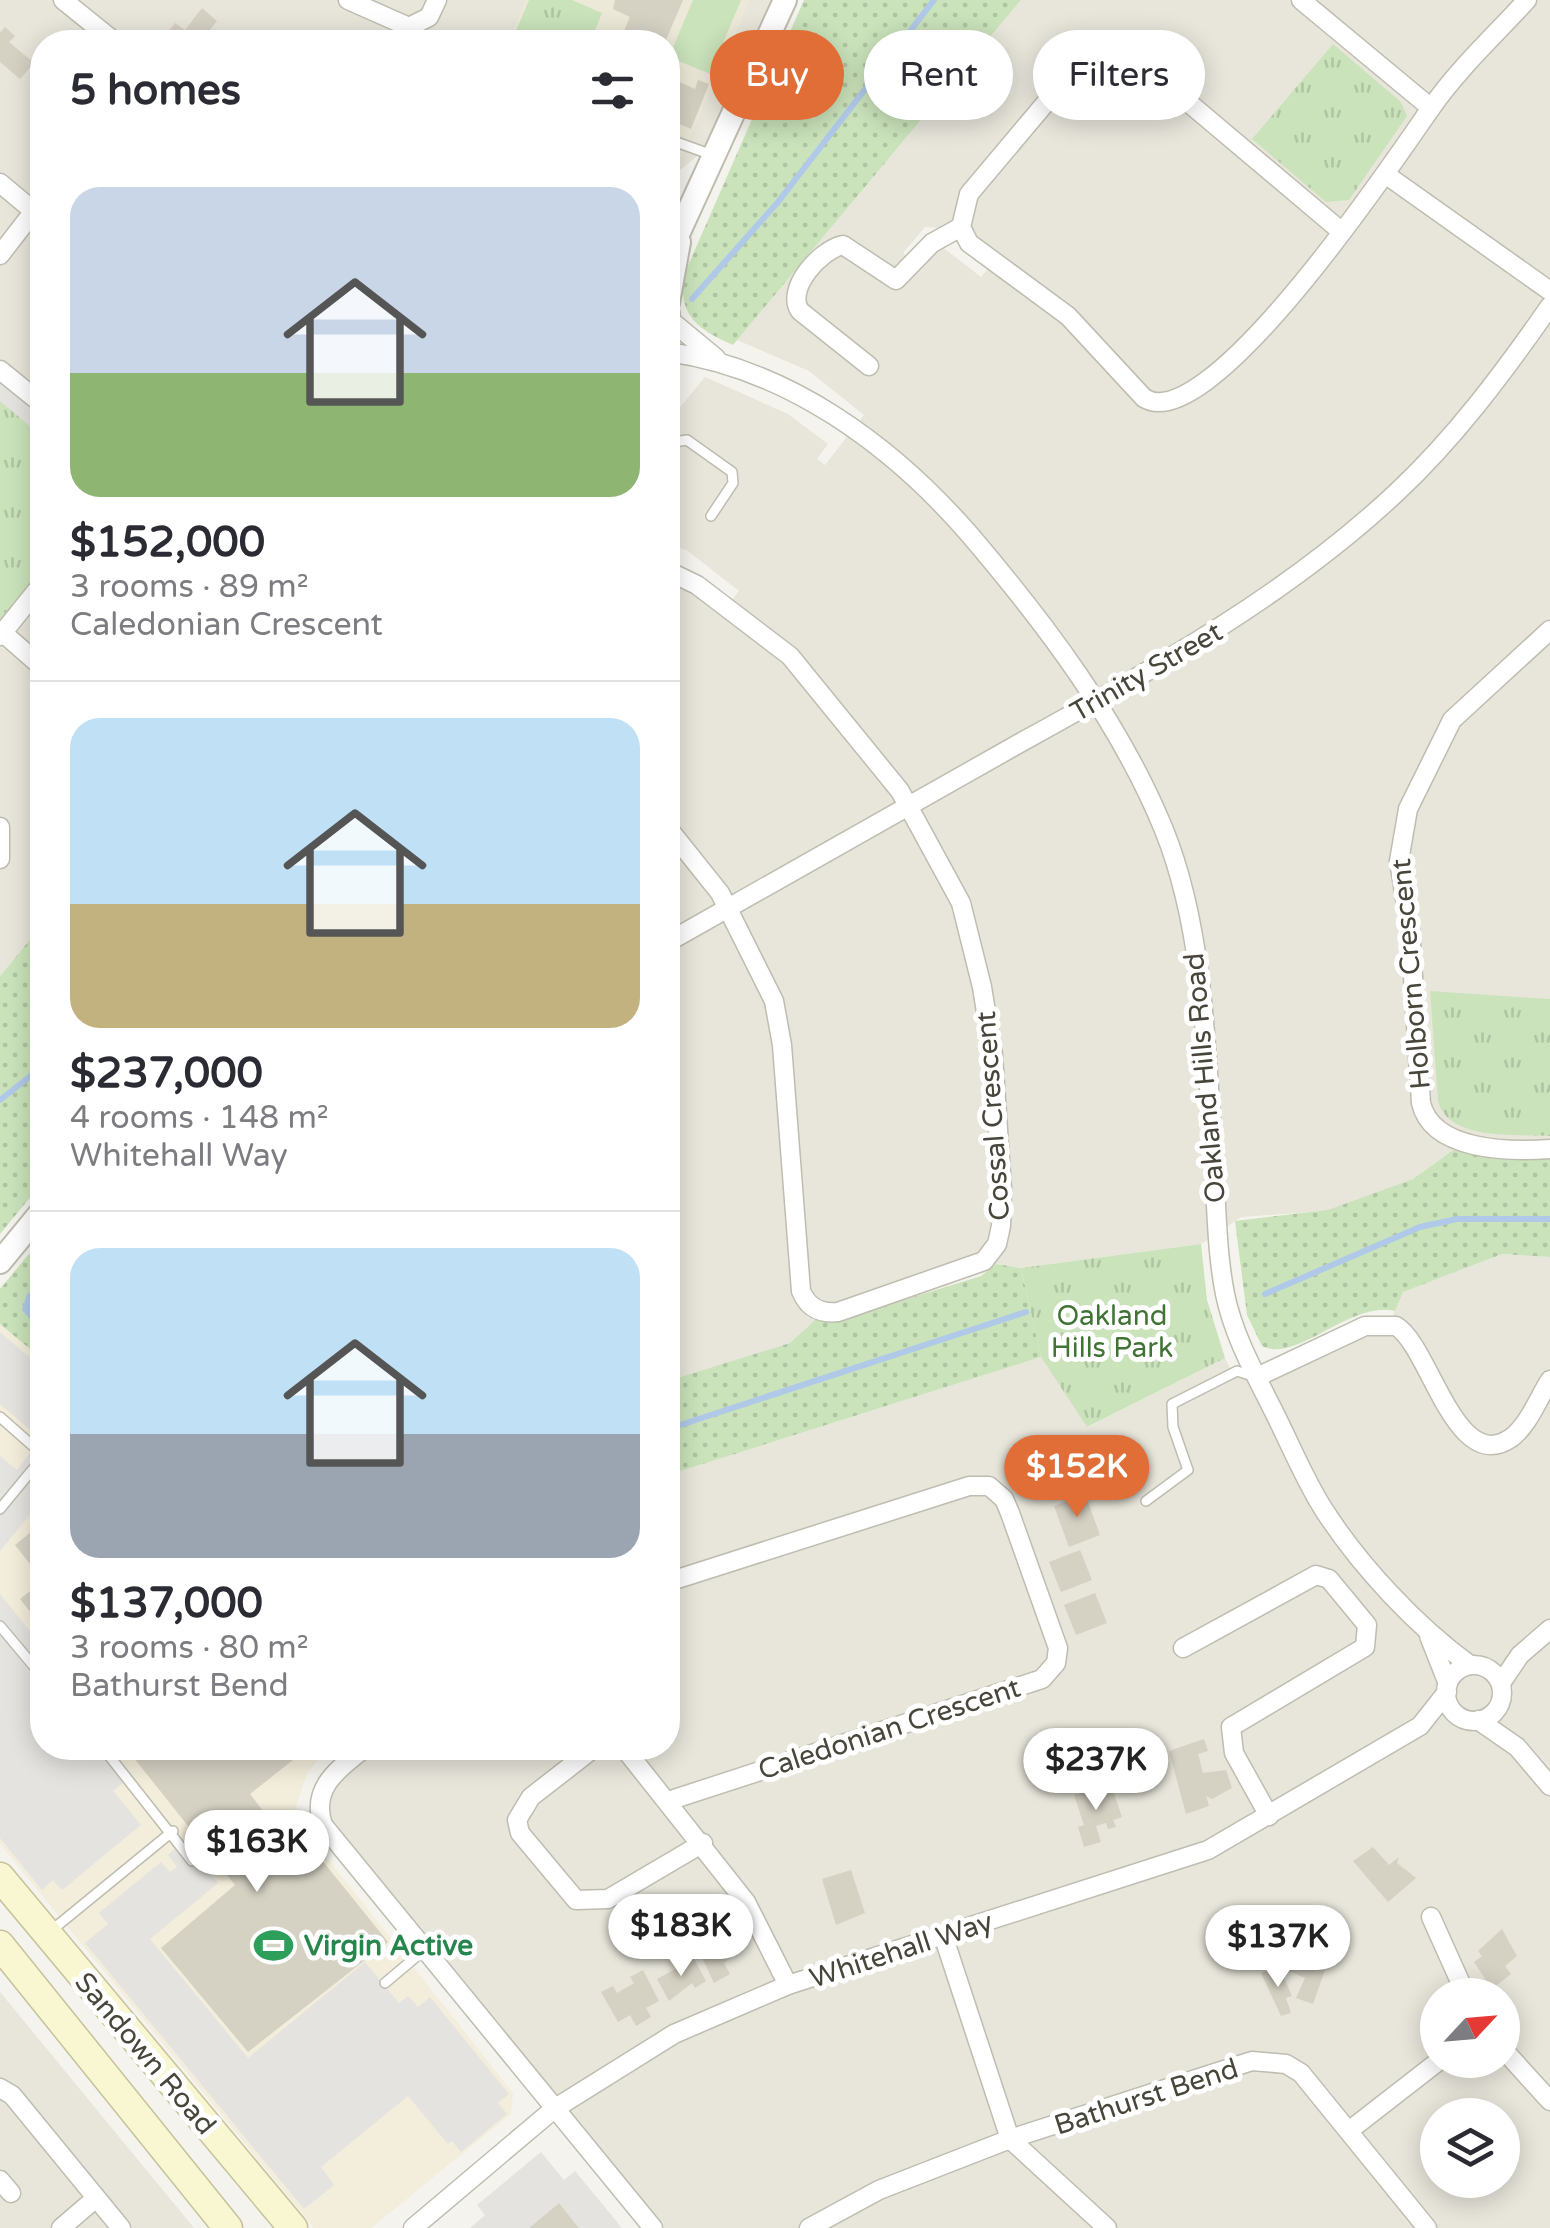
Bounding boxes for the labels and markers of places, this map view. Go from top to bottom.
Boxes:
pin: $152K [1007,1435,1147,1520]
pin: $237K [1026,1728,1166,1813]
pin: $163K [187,1810,327,1895]
pin: $183K [611,1894,751,1979]
pin: $137K [1208,1905,1348,1990]
sports icon: Virgin Active [253,1924,295,1966]
place label: Virgin Active [304,1929,473,1963]

